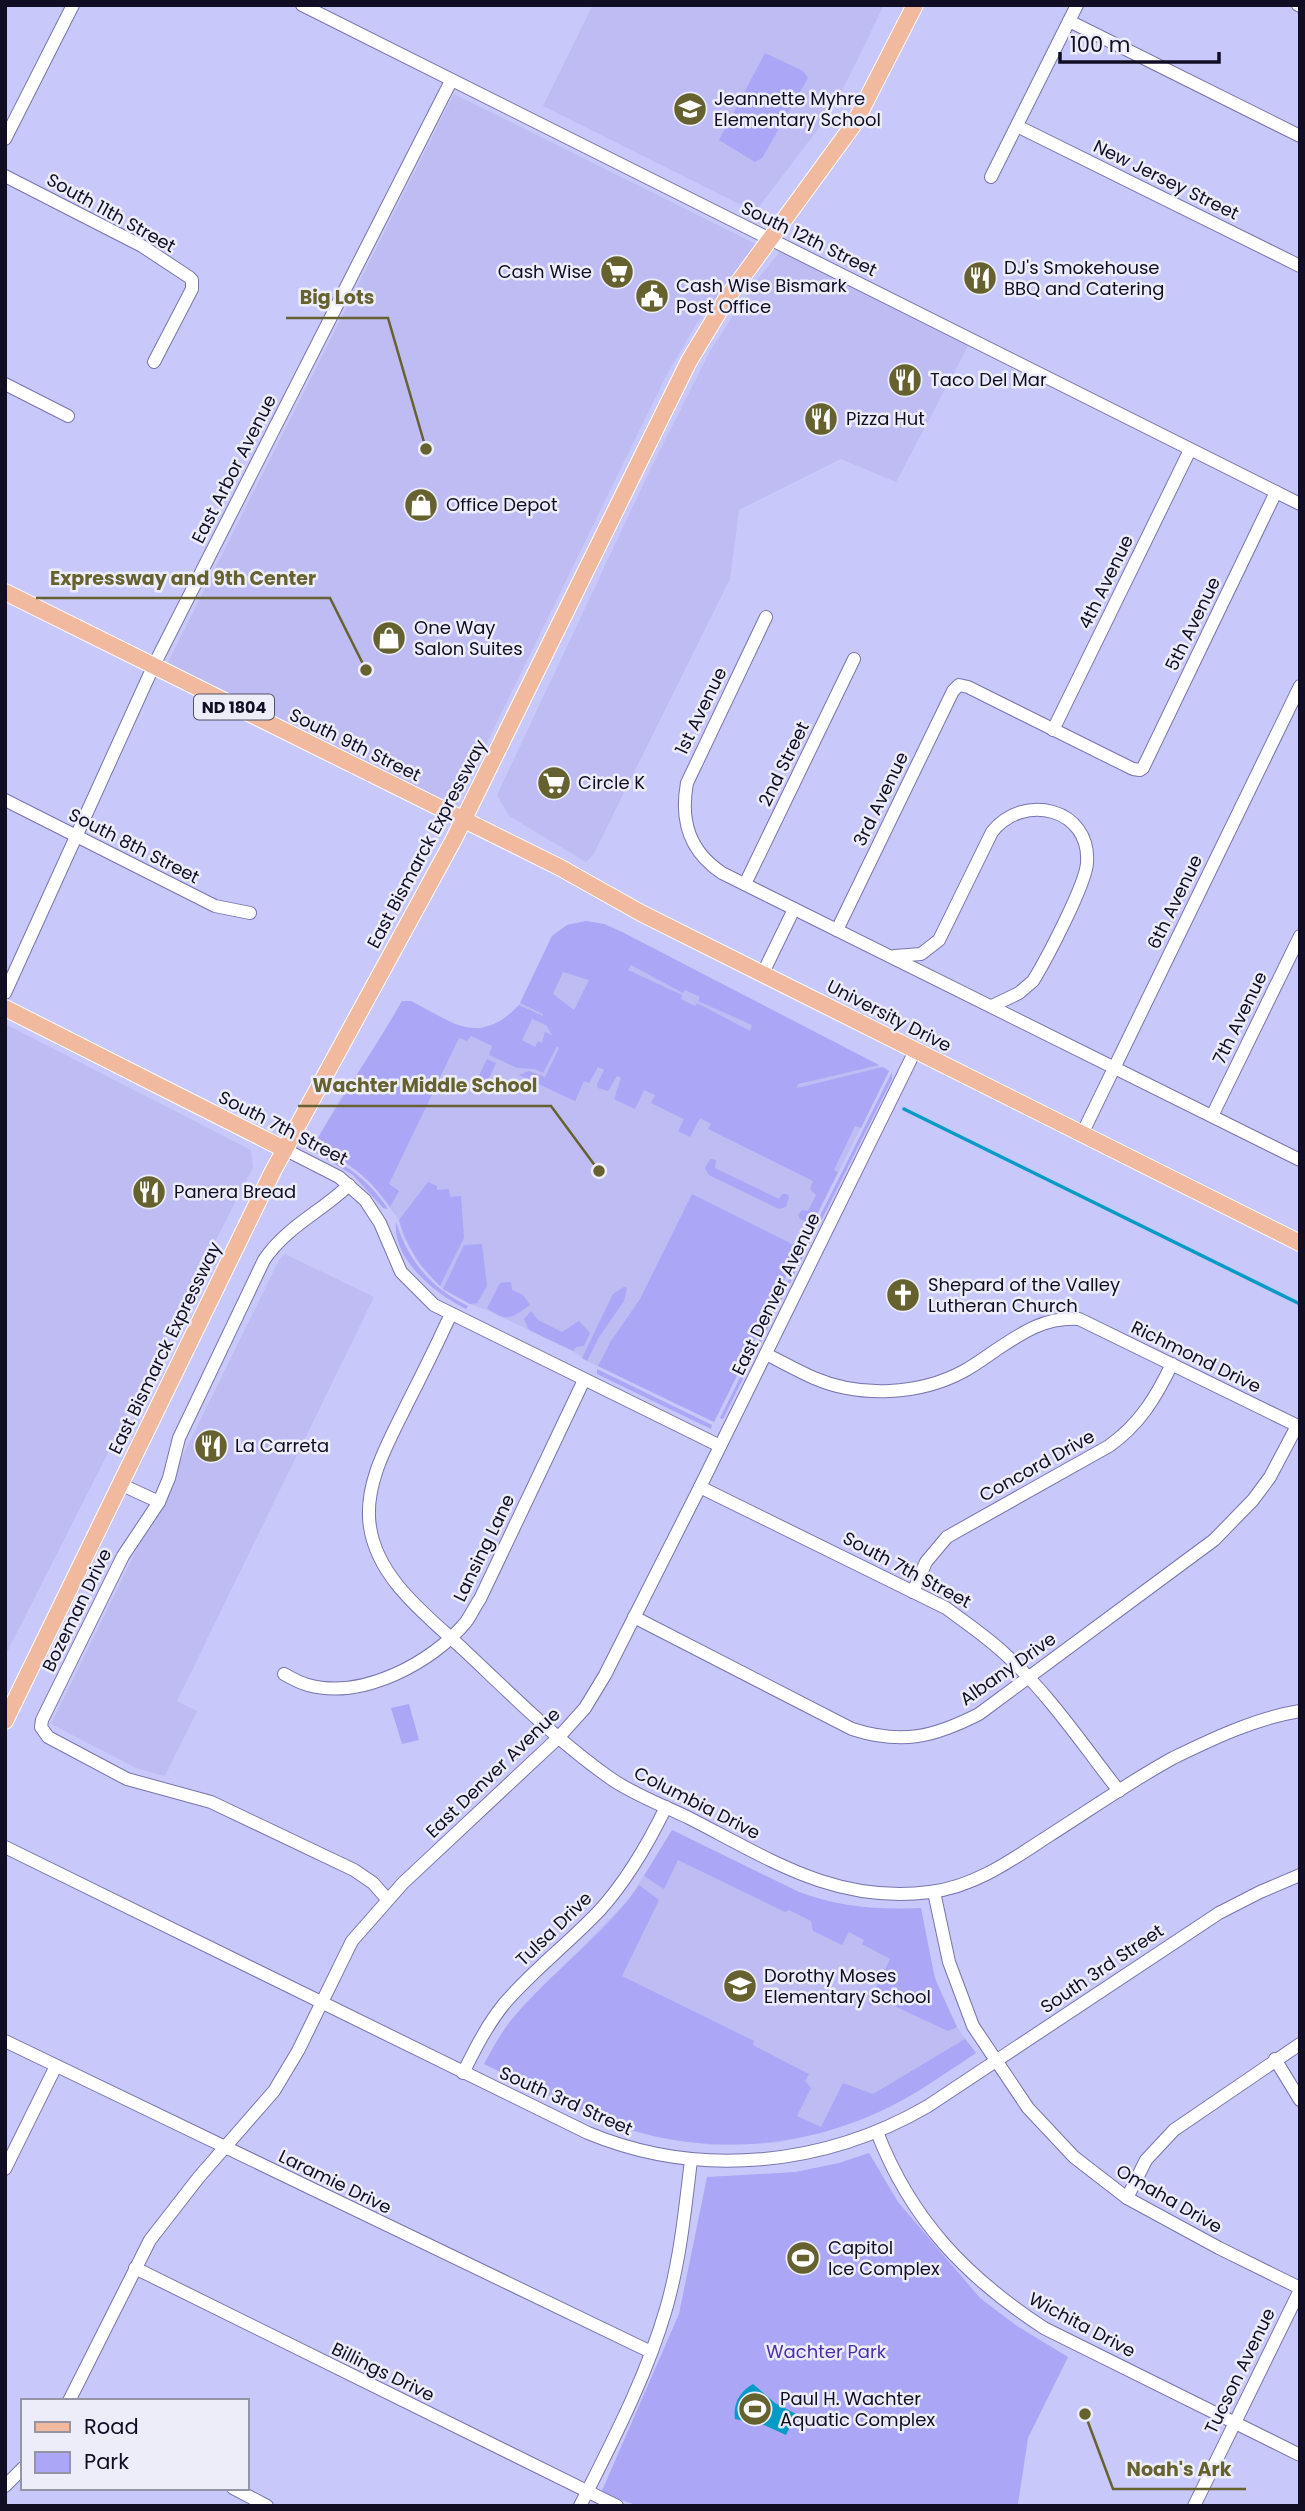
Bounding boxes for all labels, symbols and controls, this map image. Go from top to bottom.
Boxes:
scale bar [1060,21,1219,65]
text: 100 m [1070,30,1130,59]
place label: Jeannette Myhre Elementary School [714,86,881,132]
school or university icon: Jeannette Myhre Elementary School [671,90,709,128]
street label: New Jersey Street [1089,133,1243,226]
street label: South 11th Street [42,167,180,258]
street label: South 12th Street [737,195,881,282]
supermarket icon: Cash Wise [598,253,636,291]
place label: DJ's Smokehouse BBQ and Catering [1004,255,1164,301]
place label: Cash Wise [498,259,592,284]
restaurant icon: DJ's Smokehouse BBQ and Catering [961,259,999,297]
place label: Cash Wise Bismark Post Office [676,273,847,319]
public building icon: Cash Wise Bismark Post Office [633,277,671,315]
callout: Big Lots [286,278,388,318]
text: Big Lots [300,284,374,311]
restaurant icon: Taco Del Mar [886,361,924,399]
place label: Taco Del Mar [930,367,1047,392]
street label: East Arbor Avenue [185,390,282,547]
restaurant icon: Pizza Hut [802,400,840,438]
place label: Pizza Hut [846,406,925,431]
shop icon: Office Depot [402,486,440,524]
place label: Office Depot [446,492,557,517]
street label: 4th Avenue [1072,531,1139,633]
callout: Expressway and 9th Center [36,558,330,598]
text: Expressway and 9th Center [50,565,316,592]
street label: 5th Avenue [1159,573,1226,675]
place label: One Way Salon Suites [414,615,523,661]
shop icon: One Way Salon Suites [370,619,408,657]
street label: 1st Avenue [669,663,732,759]
road number: ND 1804 [194,694,274,720]
street label: South 9th Street [285,702,425,787]
street label: 2nd Street [752,717,815,810]
street label: East Bismarck Expressway [361,735,492,953]
street label: 3rd Avenue [847,748,914,850]
supermarket icon: Circle K [535,764,573,802]
place label: Circle K [578,770,645,795]
street label: South 8th Street [65,802,204,889]
street label: 6th Avenue [1141,851,1208,953]
street label: 7th Avenue [1206,967,1273,1068]
street label: University Drive [823,973,956,1058]
callout: Wachter Middle School [298,1066,551,1106]
text: Wachter Middle School [313,1072,537,1099]
street label: South 7th Street [214,1084,352,1171]
restaurant icon: Panera Bread [130,1173,168,1211]
place label: Panera Bread [174,1179,296,1204]
street label: East Denver Avenue [725,1208,826,1379]
street label: East Bismarck Expressway [102,1238,227,1458]
place label: Shepard of the Valley Lutheran Church [928,1272,1120,1318]
church icon: Shepard of the Valley Lutheran Church [884,1276,922,1314]
street label: Richmond Drive [1127,1314,1265,1399]
street label: Concord Drive [975,1424,1099,1508]
restaurant icon: La Carreta [192,1427,230,1465]
place label: La Carreta [235,1433,329,1458]
street label: Lansing Lane [447,1490,520,1606]
street label: South 7th Street [839,1525,976,1614]
street label: Bozeman Drive [36,1544,117,1676]
street label: Albany Drive [954,1626,1061,1711]
street label: East Denver Avenue [420,1702,565,1843]
street label: Columbia Drive [630,1760,765,1845]
street label: Tulsa Drive [510,1886,597,1971]
street label: South 3rd Street [1035,1918,1168,2019]
place label: Dorothy Moses Elementary School [764,1963,931,2009]
school or university icon: Dorothy Moses Elementary School [721,1967,759,2005]
street label: South 3rd Street [496,2060,637,2141]
street label: Laramie Drive [275,2143,396,2220]
street label: Omaha Drive [1112,2158,1227,2239]
place label: Capitol Ice Complex [828,2235,940,2281]
sports icon: Capitol Ice Complex [784,2239,822,2277]
street label: Wichita Drive [1024,2286,1140,2363]
street label: Tucson Avenue [1198,2304,1281,2438]
street label: Billings Drive [328,2336,439,2407]
park label: Wachter Park [766,2339,887,2364]
place label: Paul H. Wachter Aquatic Complex [780,2386,935,2432]
sports icon: Paul H. Wachter Aquatic Complex [736,2390,774,2428]
legend [21,2399,248,2490]
text: Road [84,2412,139,2441]
text: Park [84,2447,129,2476]
callout: Noah's Ark [1113,2449,1246,2489]
text: Noah's Ark [1127,2456,1232,2483]

